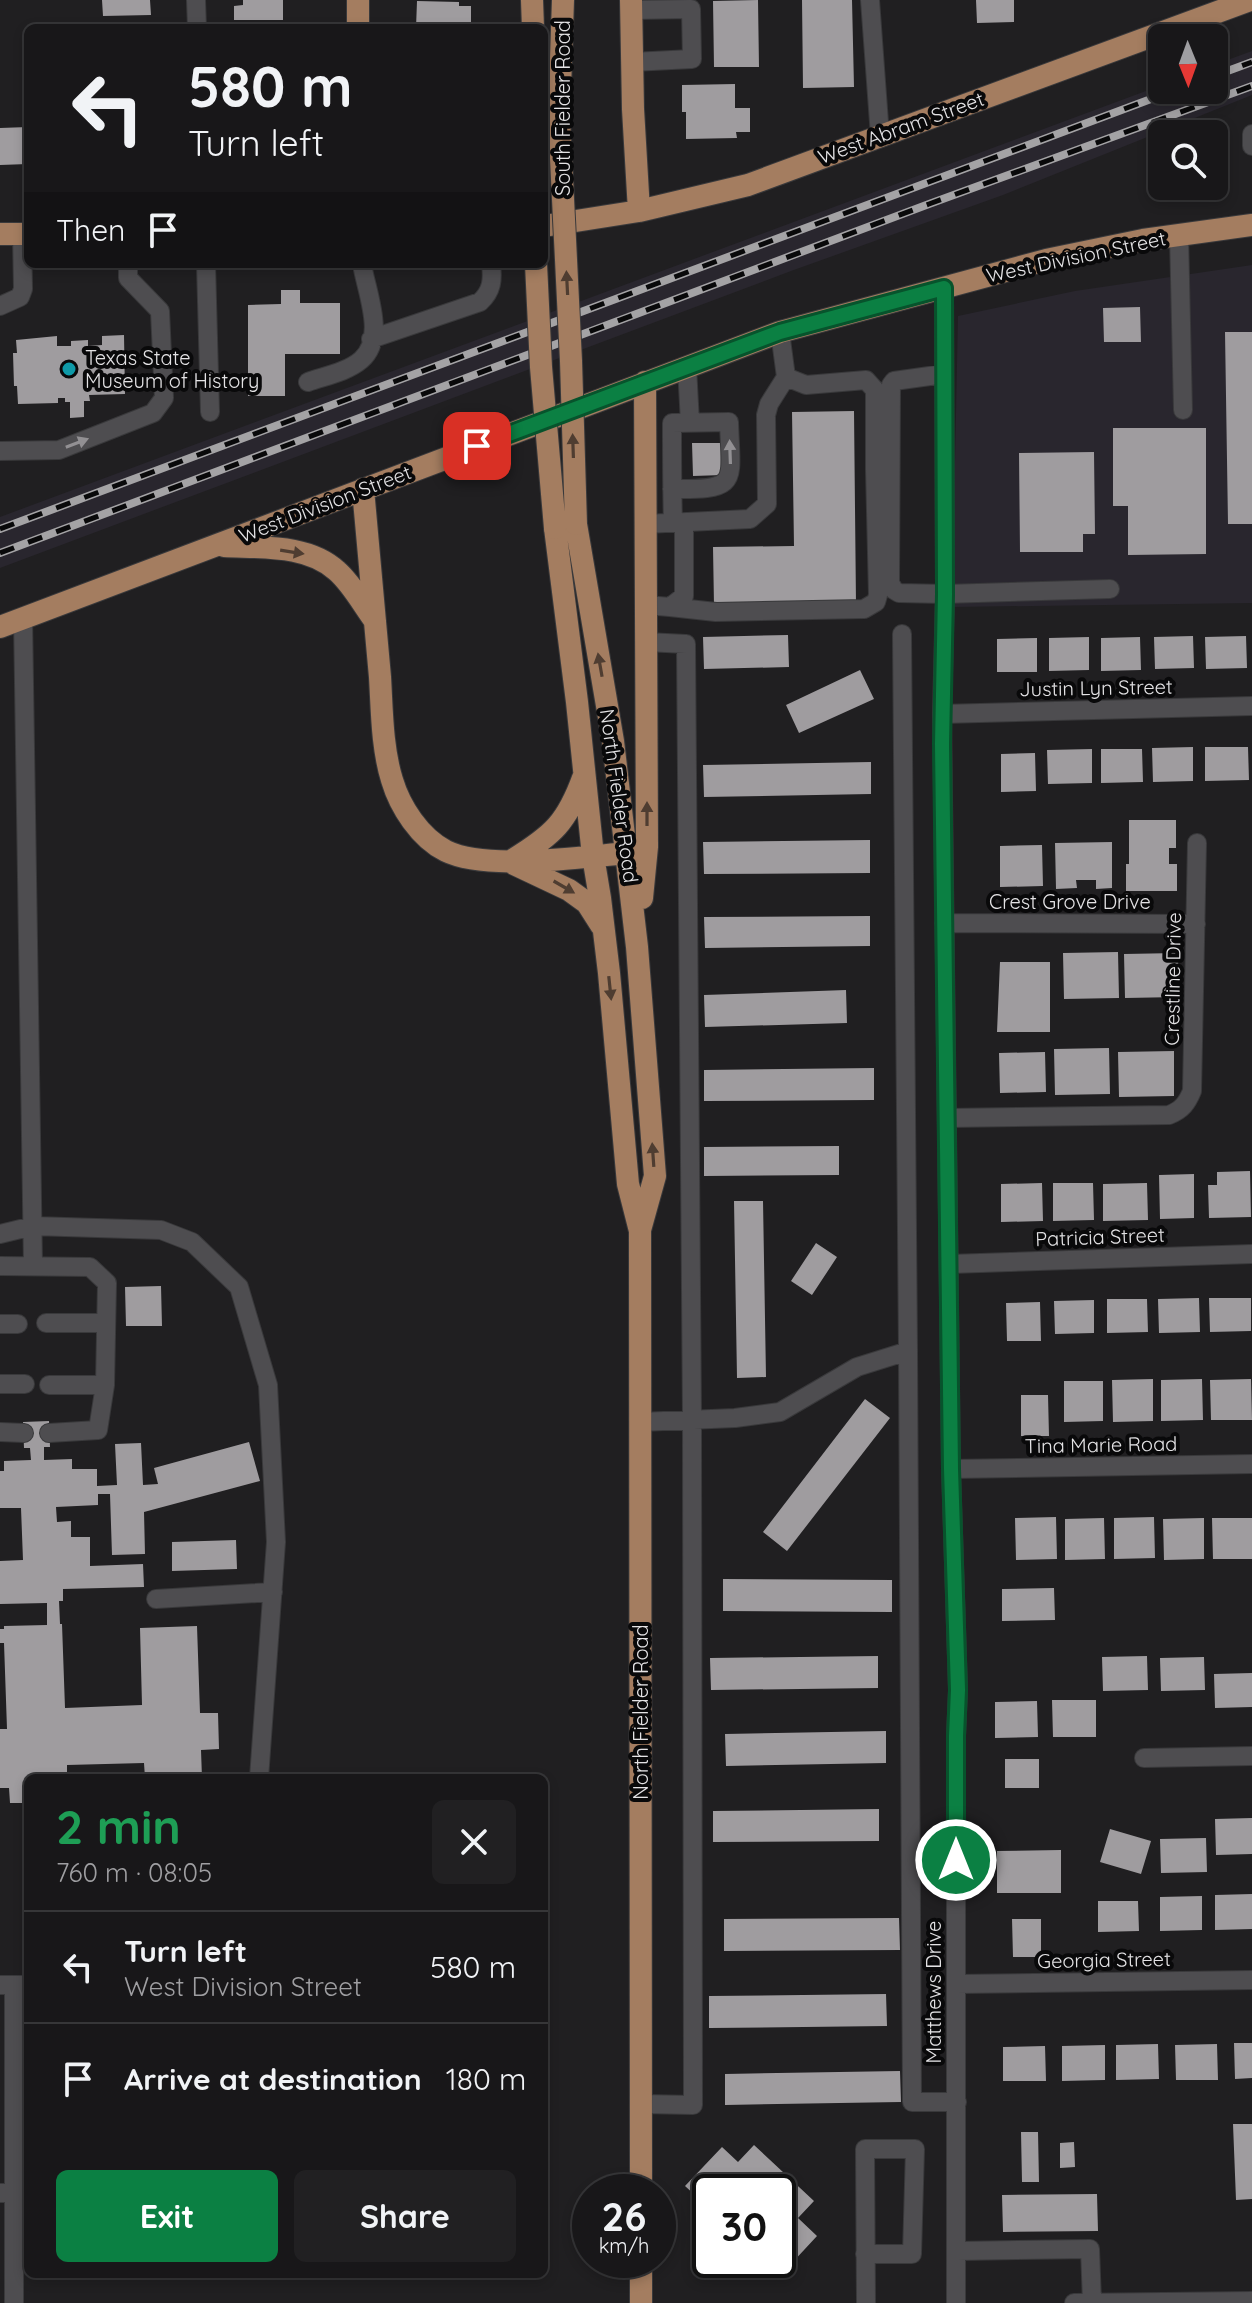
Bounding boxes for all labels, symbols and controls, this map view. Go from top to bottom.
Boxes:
street label: South Fielder Road [550,20,575,196]
north arrow [1148,24,1228,104]
map controls [1148,24,1228,200]
text: 580 m [188,51,353,121]
icon: left [56,56,160,160]
street label: West Abram Street [814,86,987,169]
text: Turn left [188,120,324,165]
button: search [1148,120,1228,200]
icon: arrive [141,208,185,252]
text: Then [56,211,125,249]
street label: West Division Street [984,225,1168,288]
one-way arrow [561,270,574,295]
place label: Texas State Museum of History [85,345,259,393]
marker: Texas State Museum of History [60,360,78,378]
pin [443,412,511,480]
icon: arrive [455,424,499,468]
one-way arrow [567,433,580,458]
one-way arrow [65,436,89,449]
one-way arrow [724,439,737,464]
street label: West Division Street [235,459,415,548]
one-way arrow [280,546,305,559]
one-way arrow [593,652,606,677]
street label: Justin Lyn Street [1019,674,1173,701]
street label: North Fielder Road [595,707,644,885]
one-way arrow [641,801,653,826]
one-way arrow [552,881,575,894]
street label: Crest Grove Drive [989,889,1151,914]
street label: Crestline Drive [1159,912,1186,1046]
one-way arrow [604,976,617,1001]
one-way arrow [646,1142,659,1167]
street label: Patricia Street [1035,1222,1165,1251]
street label: Tina Marie Road [1025,1431,1177,1458]
street label: North Fielder Road [628,1624,653,1800]
text: 2 min [56,1796,181,1856]
button: close [432,1800,516,1884]
position arrow [914,1818,998,1902]
text: 760 m · 08:05 [56,1856,212,1889]
street label: Matthews Drive [921,1921,946,2063]
text: Turn left [124,1932,247,1970]
icon: left [56,1945,100,1989]
street label: Georgia Street [1037,1946,1171,1973]
text: 580 m [430,1948,516,1986]
text: West Division Street [124,1970,362,2003]
icon: arrive [56,2057,100,2101]
text: Arrive at destination [124,2060,422,2098]
text: 180 m [446,2060,526,2098]
button: Exit [56,2170,278,2262]
button: Share [294,2170,516,2262]
speed limit sign: 30 [692,2174,796,2278]
text: 26 [602,2191,646,2241]
text: km/h [599,2233,649,2258]

